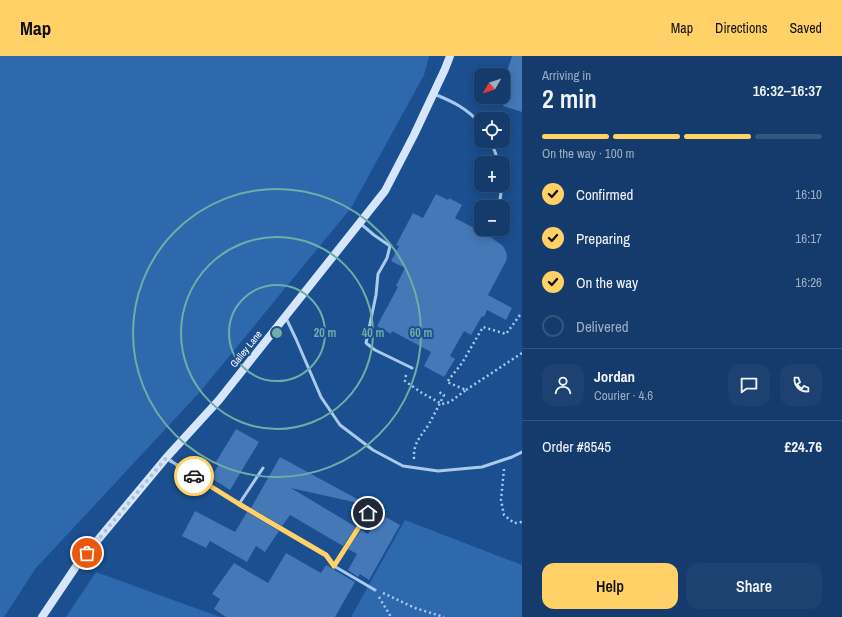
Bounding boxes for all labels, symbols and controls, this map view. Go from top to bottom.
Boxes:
text: Map [20,15,51,41]
text: Map [671,19,693,37]
text: Directions [715,19,767,37]
text: Saved [789,19,822,37]
text: Arriving in [542,67,591,84]
north arrow [474,68,510,104]
map controls [474,68,510,236]
text: 16:32–16:37 [753,80,822,101]
text: 2 min [542,81,597,116]
button: locate [474,112,510,148]
text: On the way · 100 m [542,145,634,162]
button: + [474,156,510,192]
icon: check [542,183,564,205]
text: Confirmed [576,184,633,205]
text: 16:10 [795,186,822,203]
button: − [474,200,510,236]
icon: check [542,227,564,249]
text: Preparing [576,228,630,249]
text: 16:17 [795,230,822,247]
icon: check [542,271,564,293]
text: On the way [576,272,638,293]
text: 16:26 [795,274,822,291]
text: Delivered [576,316,629,337]
text: 20 m [314,325,336,341]
text: 40 m [362,325,384,341]
text: 60 m [410,325,432,341]
centre of rings [270,326,284,340]
street label: Galley Lane [227,328,265,370]
button: person [542,364,584,406]
button: chat [728,364,770,406]
button: phone [780,364,822,406]
text: Jordan [594,366,635,387]
text: Courier · 4.6 [594,387,653,404]
text: Order #8545 [542,436,611,457]
text: £24.76 [784,436,822,457]
courier [174,456,214,496]
icon: car [183,465,205,487]
pin [351,496,385,530]
icon: home [357,502,379,524]
pin [70,536,104,570]
icon: bag [76,542,98,564]
button: Help [542,563,678,609]
button: Share [686,563,822,609]

